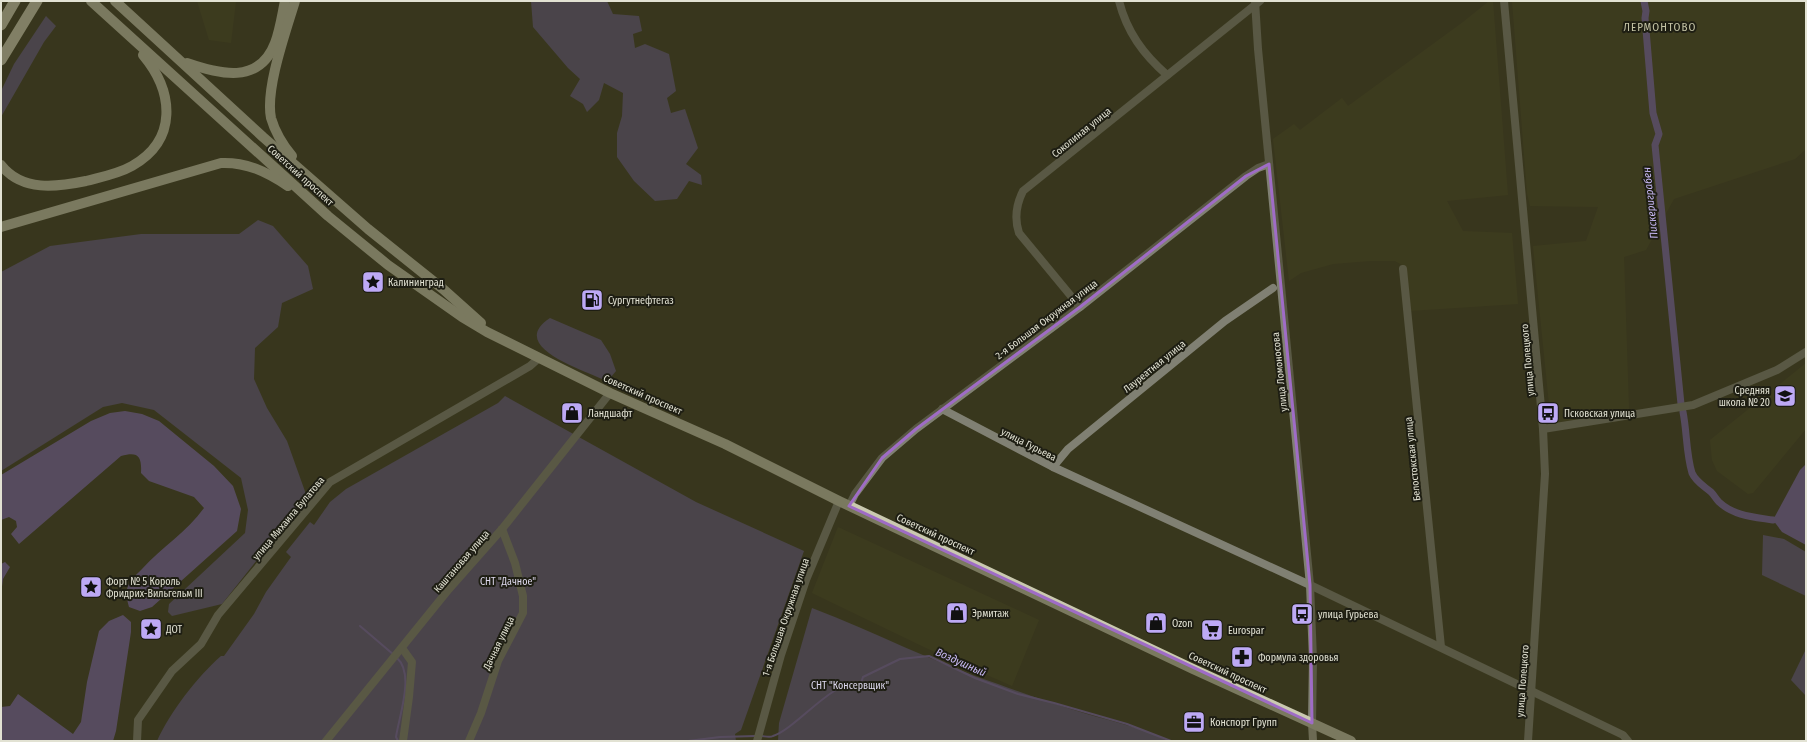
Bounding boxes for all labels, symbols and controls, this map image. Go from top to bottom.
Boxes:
district label: ЛЕРМОНТОВО [1624,21,1696,34]
street label: Соколиная улица [1049,105,1114,160]
street label: Советский проспект [265,143,337,209]
water label: Пискериграбен [1640,166,1661,239]
place icon: Калининград [360,269,386,295]
place label: Калининград [388,277,444,289]
street label: 2-я Большая Окружная улица [993,277,1100,362]
fuel station icon: Сургутнефтегаз [579,287,605,313]
place label: Сургутнефтегаз [608,295,674,307]
street label: улица Полецкого [1519,323,1537,397]
street label: улица Ломоносова [1270,332,1290,412]
street label: Лауреатная улица [1121,338,1188,396]
street label: Советский проспект [601,372,685,418]
school or university icon: Средняя школа № 20 [1772,383,1798,409]
place label: Средняя школа № 20 [1719,385,1770,409]
shop icon: Ландшафт [559,400,585,426]
bus stop icon: Псковская улица [1535,400,1561,426]
place label: Ландшафт [588,408,633,420]
place label: Псковская улица [1564,408,1635,420]
street label: Белостокская улица [1403,416,1423,502]
street label: улица Гурьева [999,426,1058,464]
street label: улица Михаила Булатова [250,474,327,563]
street label: Советский проспект [895,512,977,559]
street label: Каштановая улица [431,528,492,595]
street label: 1-я Большая Окружная улица [760,557,812,678]
place icon: Форт № 5 Король Фридрих-Вильгельм III [78,574,104,600]
place label: Форт № 5 Король Фридрих-Вильгельм III [106,576,203,600]
park label: СНТ "Дачное" [480,576,536,588]
shop icon: Эрмитаж [944,600,970,626]
bus stop icon: улица Гурьева [1289,601,1315,627]
place label: Эрмитаж [972,608,1009,620]
place label: улица Гурьева [1318,609,1378,621]
shop icon: Ozon [1143,610,1169,636]
street label: Дачная улица [480,615,517,673]
place icon: ДОТ [138,616,164,642]
supermarket icon: Eurospar [1199,617,1225,643]
place label: Ozon [1172,618,1193,630]
place label: ДОТ [165,624,182,636]
place label: Eurospar [1228,625,1265,637]
pharmacy icon: Формула здоровья [1229,644,1255,670]
street label: улица Полецкого [1514,644,1532,718]
water label: Воздушный [933,646,988,680]
street label: Советский проспект [1187,650,1269,697]
place label: Формула здоровья [1258,652,1339,664]
park label: СНТ "Консервщик" [811,680,889,692]
office icon: Конспорт Групп [1181,709,1207,735]
place label: Конспорт Групп [1210,717,1277,729]

